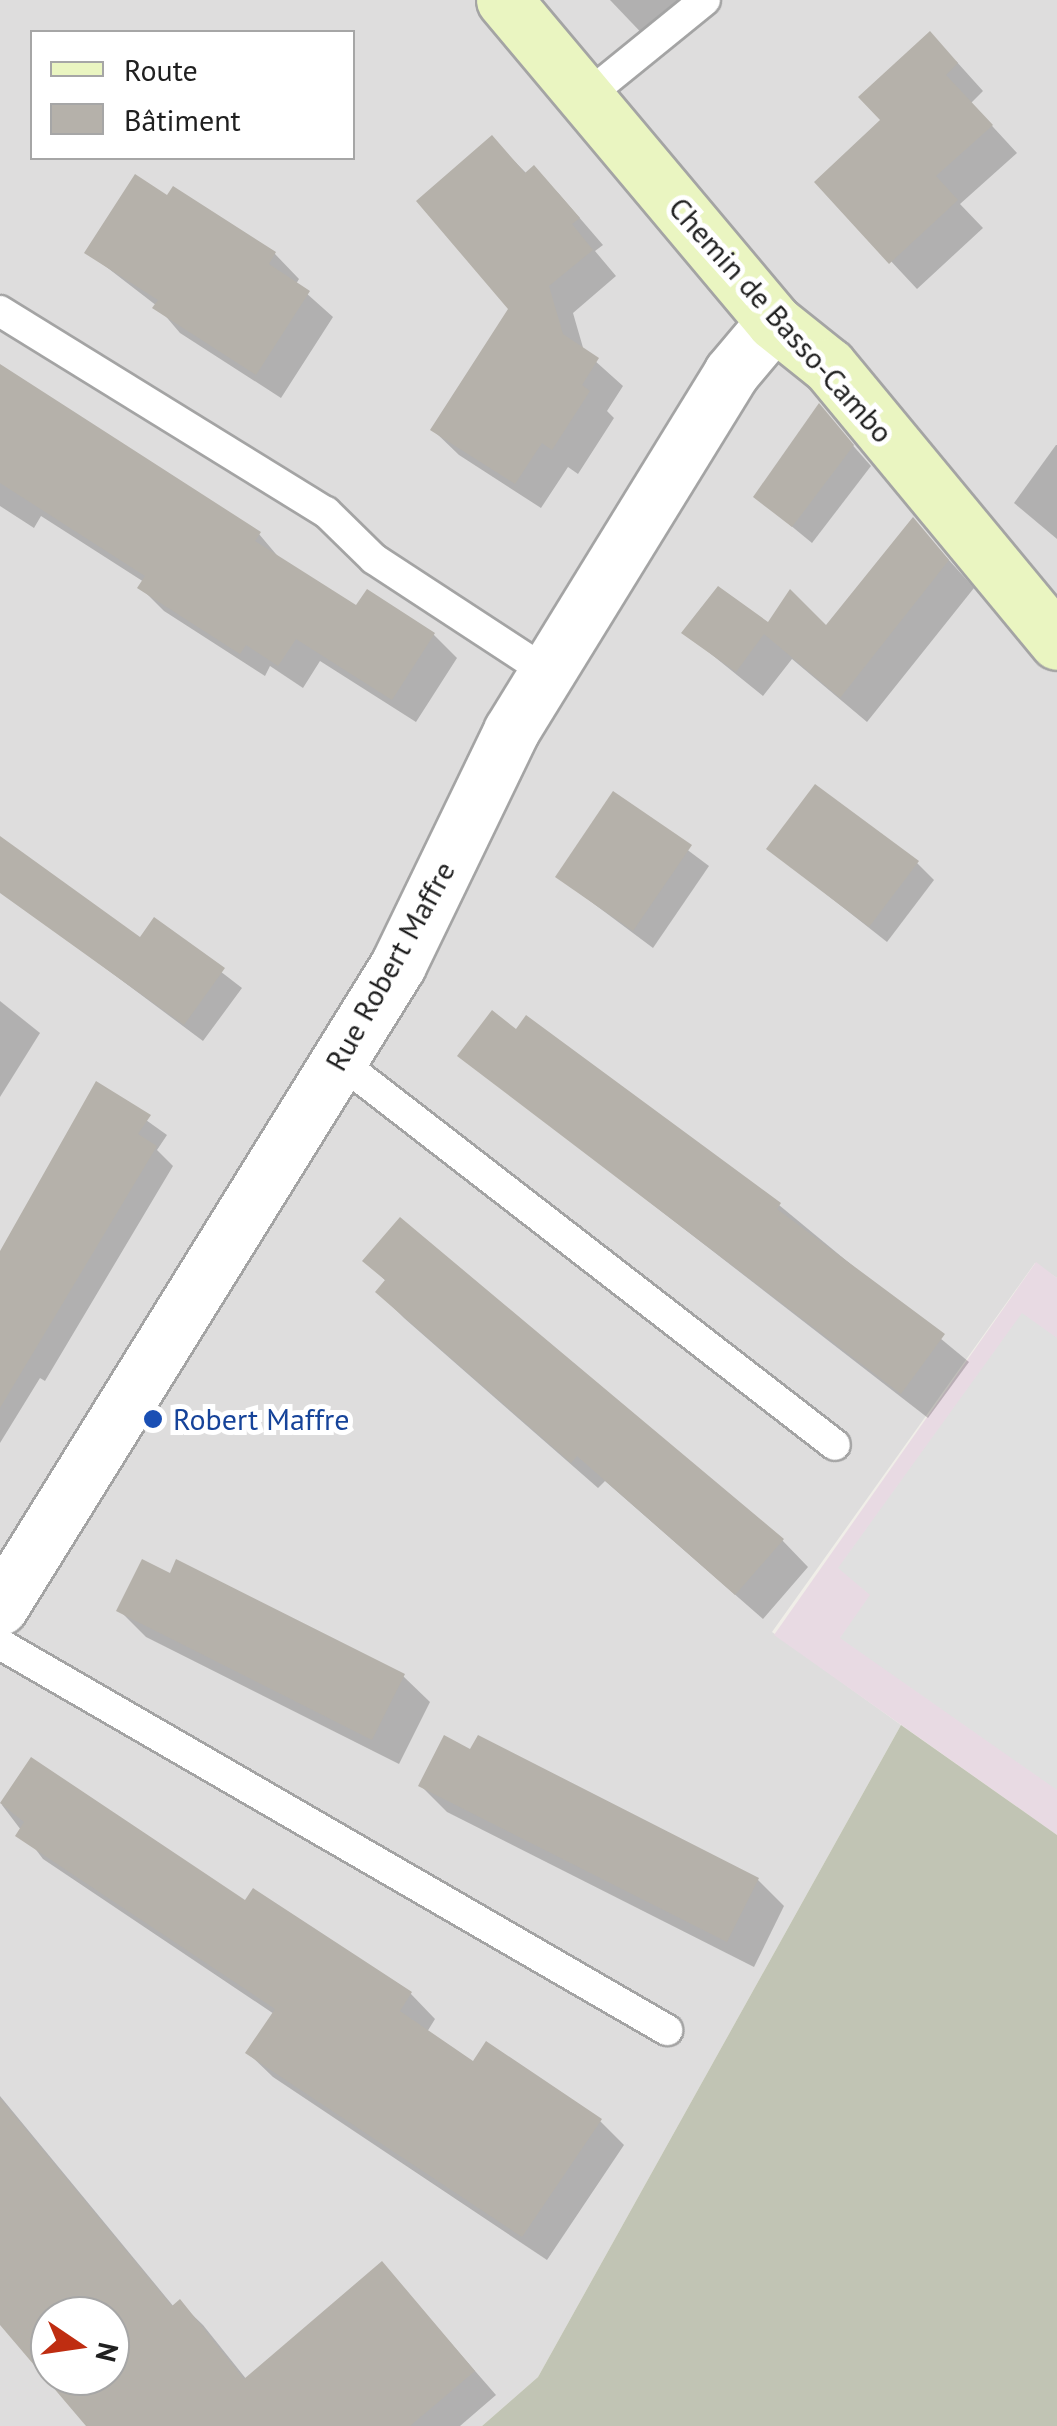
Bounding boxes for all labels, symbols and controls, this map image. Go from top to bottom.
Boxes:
legend [30,30,355,160]
text: Route [124,50,198,89]
text: Bâtiment [124,100,241,139]
street label: Chemin de Basso-Cambo [661,190,901,450]
street label: Rue Robert Maffre [318,855,462,1077]
place label: Robert Maffre [173,1401,349,1437]
marker: Robert Maffre [142,1408,164,1430]
north arrow [30,2296,130,2396]
text: N [88,2339,128,2366]

